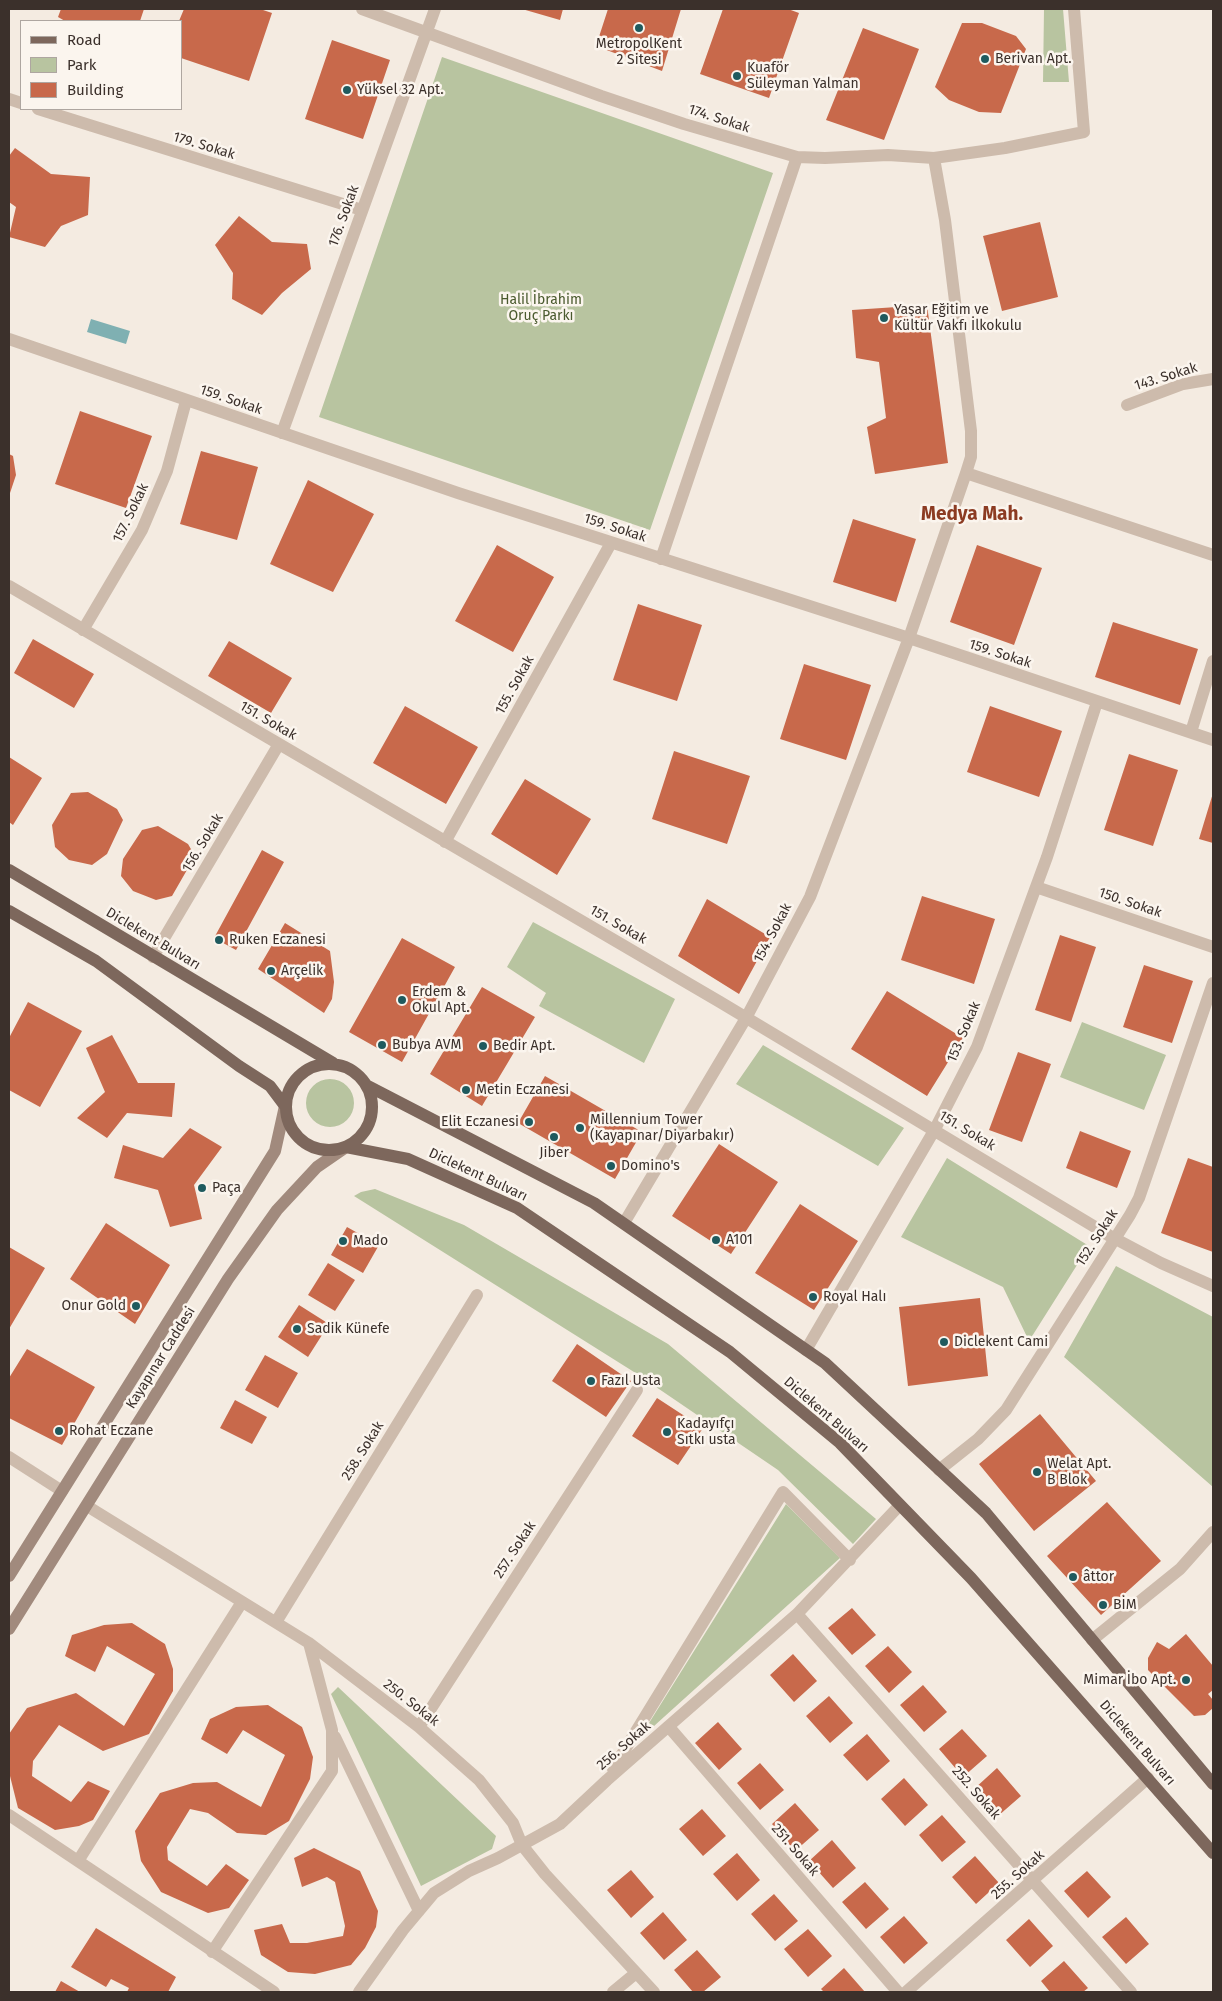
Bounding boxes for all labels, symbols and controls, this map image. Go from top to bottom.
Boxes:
legend [20,20,182,110]
marker: MetropolKent 2 Sitesi [633,22,645,34]
text: Road [67,31,102,49]
place label: MetropolKent 2 Sitesi [596,36,682,68]
place label: Berivan Apt. [995,51,1071,67]
marker: Berivan Apt. [979,53,991,65]
text: Park [67,56,97,74]
place label: Kuaför Süleyman Yalman [747,60,859,92]
marker: Kuaför Süleyman Yalman [731,70,743,82]
text: Building [67,81,123,99]
place label: Yüksel 32 Apt. [357,82,444,98]
marker: Yüksel 32 Apt. [341,84,353,96]
street label: 174. Sokak [686,101,752,137]
street label: 179. Sokak [171,129,237,163]
street label: 176. Sokak [325,183,363,249]
park label: Halil İbrahim Oruç Parkı [500,292,582,324]
place label: Yaşar Eğitim ve Kültür Vakfı İlkokulu [894,302,1022,334]
marker: Yaşar Eğitim ve Kültür Vakfı İlkokulu [878,312,890,324]
street label: 143. Sokak [1133,359,1199,395]
street label: 159. Sokak [198,382,264,418]
street label: 157. Sokak [110,481,152,545]
district label: Medya Mah. [921,504,1023,526]
street label: 159. Sokak [582,510,648,546]
street label: 159. Sokak [967,636,1033,672]
street label: 155. Sokak [492,653,538,717]
street label: 151. Sokak [237,698,299,744]
street label: 156. Sokak [179,811,227,875]
street label: 150. Sokak [1096,884,1164,922]
street label: 154. Sokak [750,900,796,966]
street label: 151. Sokak [587,902,649,948]
street label: Diclekent Bulvarı [103,904,203,974]
place label: Ruken Eczanesi [229,932,326,948]
marker: Ruken Eczanesi [213,934,225,946]
place label: Arçelik [281,963,323,979]
marker: Arçelik [265,965,277,977]
place label: Erdem & Okul Apt. [412,984,470,1016]
marker: Erdem & Okul Apt. [396,994,408,1006]
street label: 153. Sokak [944,999,984,1065]
place label: Bubya AVM [392,1037,461,1053]
place label: Bedir Apt. [493,1038,555,1054]
marker: Bubya AVM [376,1039,388,1051]
marker: Bedir Apt. [477,1040,489,1052]
place label: Metin Eczanesi [476,1082,569,1098]
marker: Metin Eczanesi [460,1084,472,1096]
street label: 151. Sokak [936,1108,998,1154]
place label: Millennium Tower (Kayapınar/Diyarbakır) [590,1112,734,1144]
place label: Elit Eczanesi [441,1114,519,1130]
marker: Elit Eczanesi [523,1116,535,1128]
marker: Millennium Tower (Kayapınar/Diyarbakır) [574,1122,586,1134]
marker: Jiber [548,1131,560,1143]
street label: Diclekent Bulvarı [426,1145,530,1205]
place label: Jiber [539,1145,569,1161]
place label: Domino's [621,1158,680,1174]
marker: Domino's [605,1160,617,1172]
place label: Paça [212,1180,241,1196]
marker: Paça [196,1182,208,1194]
street label: 152. Sokak [1072,1206,1122,1270]
place label: A101 [726,1232,753,1248]
place label: Mado [353,1233,388,1249]
marker: A101 [710,1234,722,1246]
marker: Mado [337,1235,349,1247]
place label: Royal Halı [823,1289,886,1305]
marker: Royal Halı [807,1291,819,1303]
place label: Onur Gold [61,1298,126,1314]
marker: Onur Gold [130,1300,142,1312]
street label: Kayapınar Caddesi [123,1304,199,1412]
place label: Sadik Künefe [307,1321,390,1337]
marker: Sadik Künefe [291,1323,303,1335]
place label: Diclekent Cami [954,1334,1048,1350]
marker: Diclekent Cami [938,1336,950,1348]
place label: Fazıl Usta [601,1373,661,1389]
street label: Diclekent Bulvarı [780,1373,872,1457]
marker: Fazıl Usta [585,1375,597,1387]
place label: Kadayıfçı Sıtkı usta [677,1416,736,1448]
street label: 258. Sokak [338,1418,388,1484]
place label: Rohat Eczane [69,1423,153,1439]
marker: Rohat Eczane [53,1425,65,1437]
marker: Kadayıfçı Sıtkı usta [661,1426,673,1438]
place label: Welat Apt. B Blok [1047,1456,1111,1488]
marker: Welat Apt. B Blok [1031,1466,1043,1478]
street label: 257. Sokak [490,1518,540,1582]
place label: âttor [1083,1569,1114,1585]
marker: âttor [1067,1571,1079,1583]
place label: BİM [1113,1597,1137,1613]
marker: BİM [1097,1599,1109,1611]
place label: Mimar İbo Apt. [1083,1672,1176,1688]
marker: Mimar İbo Apt. [1180,1674,1192,1686]
street label: 250. Sokak [380,1676,442,1730]
street label: Diclekent Bulvarı [1095,1697,1179,1789]
street label: 256. Sokak [594,1718,654,1774]
street label: 252. Sokak [948,1763,1004,1823]
street label: 251. Sokak [768,1820,822,1880]
street label: 255. Sokak [988,1847,1048,1903]

